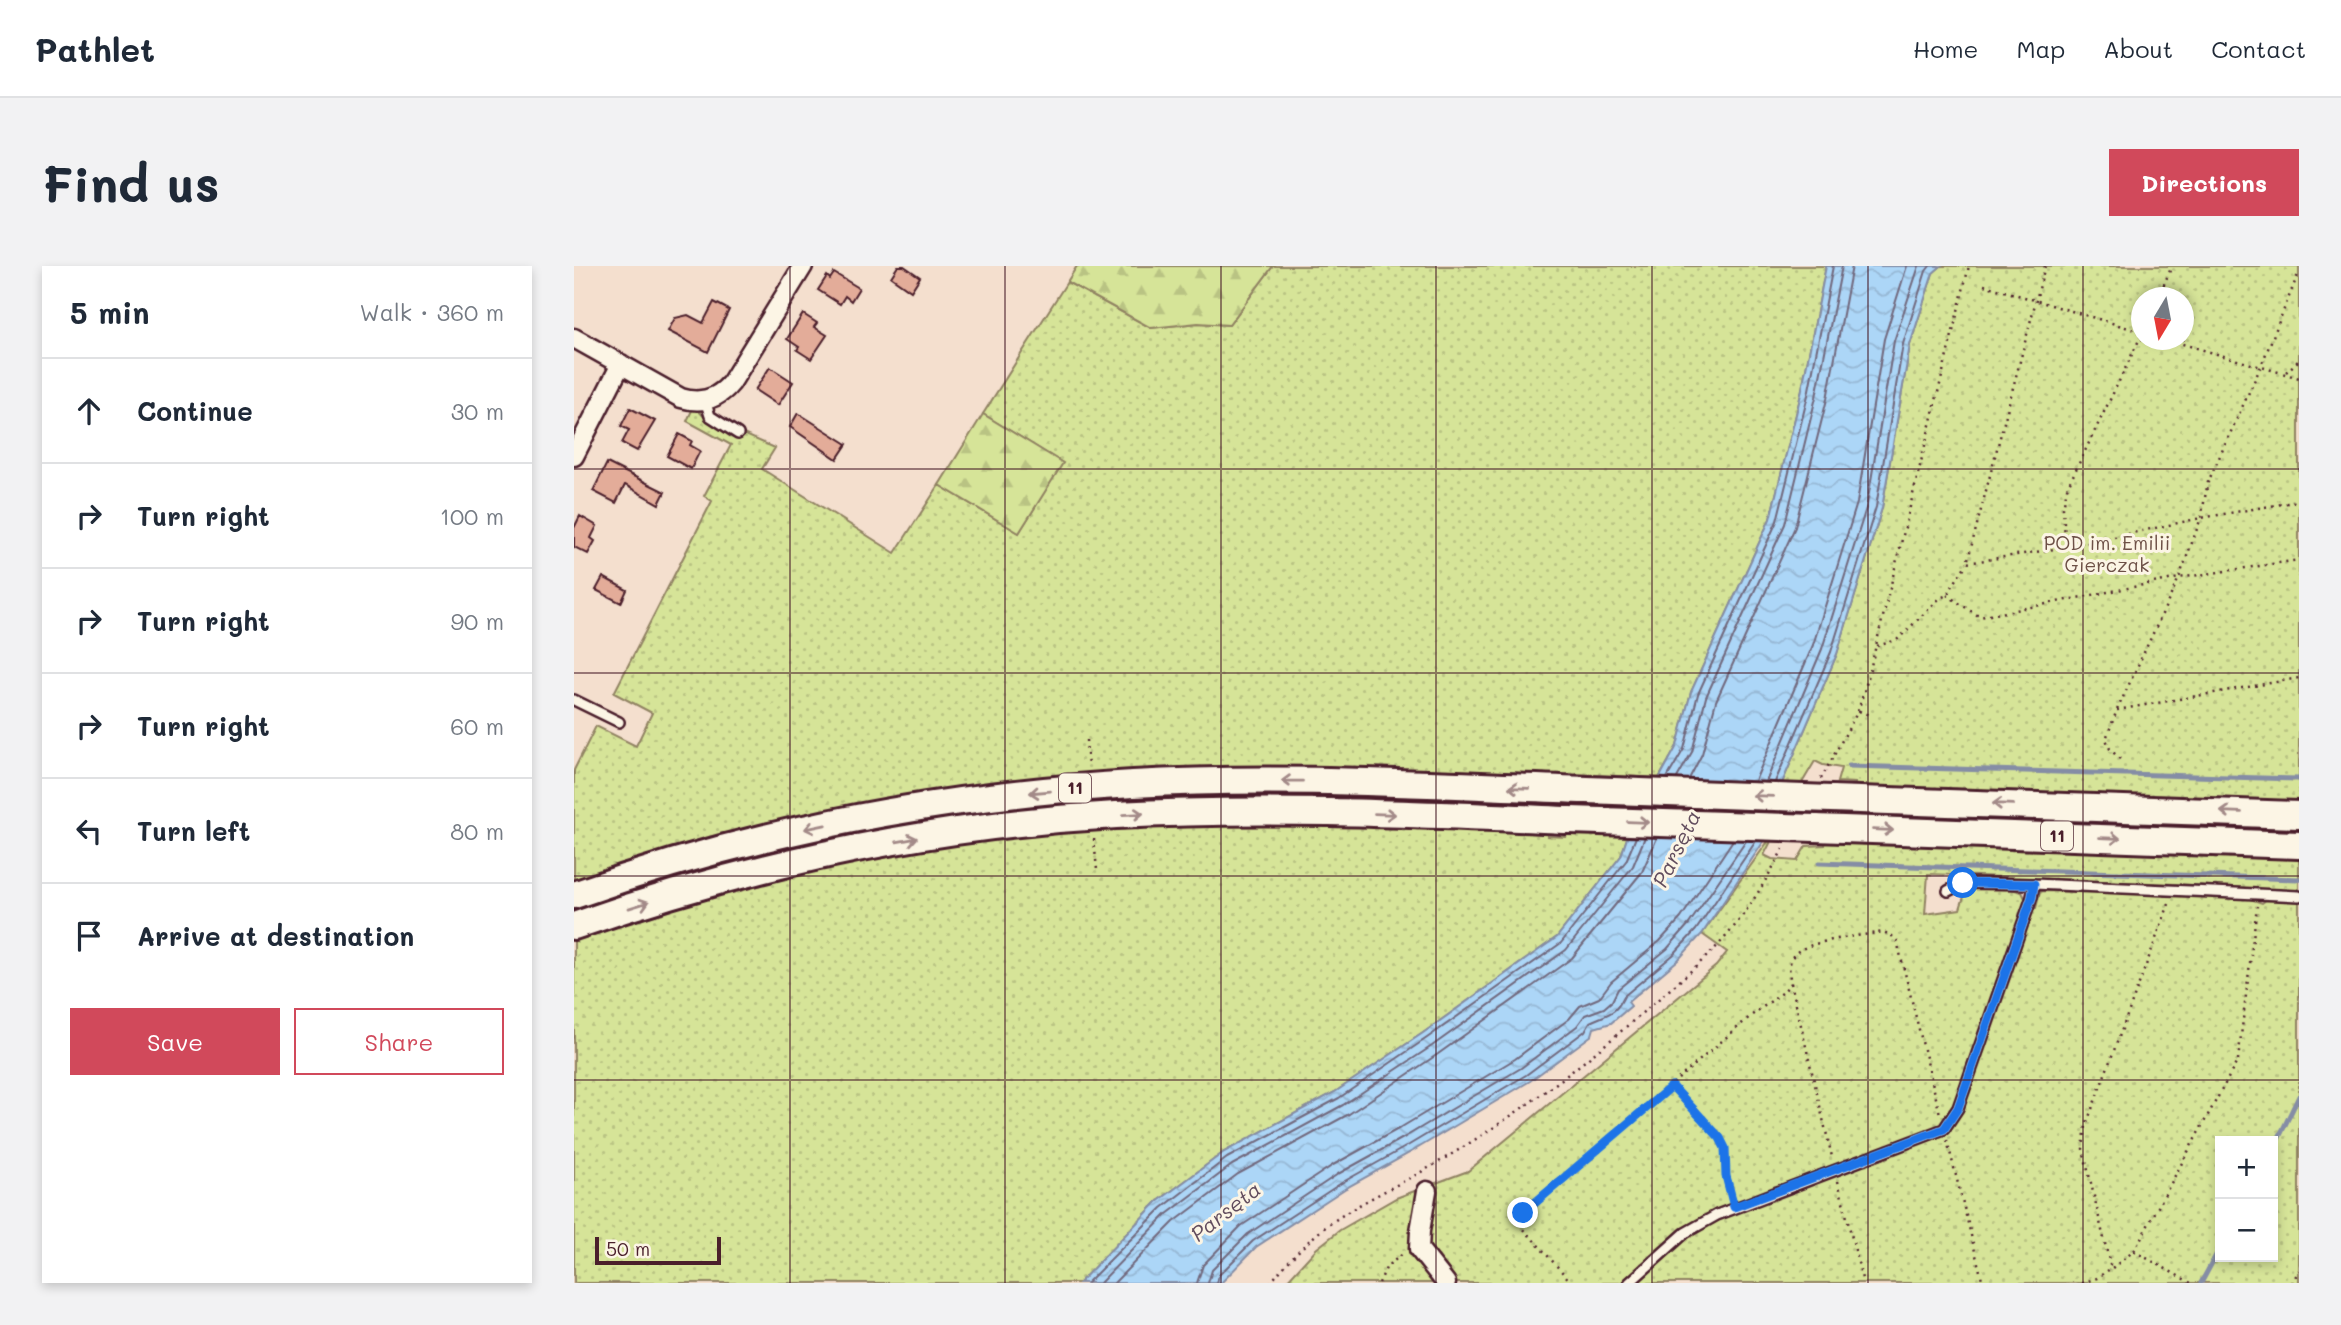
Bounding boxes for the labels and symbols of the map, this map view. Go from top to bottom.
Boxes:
north arrow [2131,287,2194,350]
park label: POD im. Emilii Gierczak [2044,530,2170,577]
road number: 11 [1059,774,1091,802]
one-way arrow [1280,774,1303,788]
one-way arrow [1508,781,1531,794]
one-way arrow [1029,785,1052,798]
one-way arrow [1752,790,1775,803]
one-way arrow [1992,798,2015,811]
water label: Parsęta [1646,806,1706,891]
one-way arrow [2220,806,2243,819]
one-way arrow [1373,807,1396,820]
one-way arrow [1121,808,1144,821]
one-way arrow [1626,816,1649,829]
one-way arrow [804,820,827,834]
road number: 11 [2041,822,2073,850]
one-way arrow [1871,824,1894,837]
one-way arrow [2098,832,2121,845]
one-way arrow [895,833,918,846]
route start [1947,867,1978,898]
one-way arrow [628,898,650,911]
water label: Parsęta [1184,1175,1266,1247]
route end [1507,1197,1538,1228]
scale bar [595,1234,721,1266]

